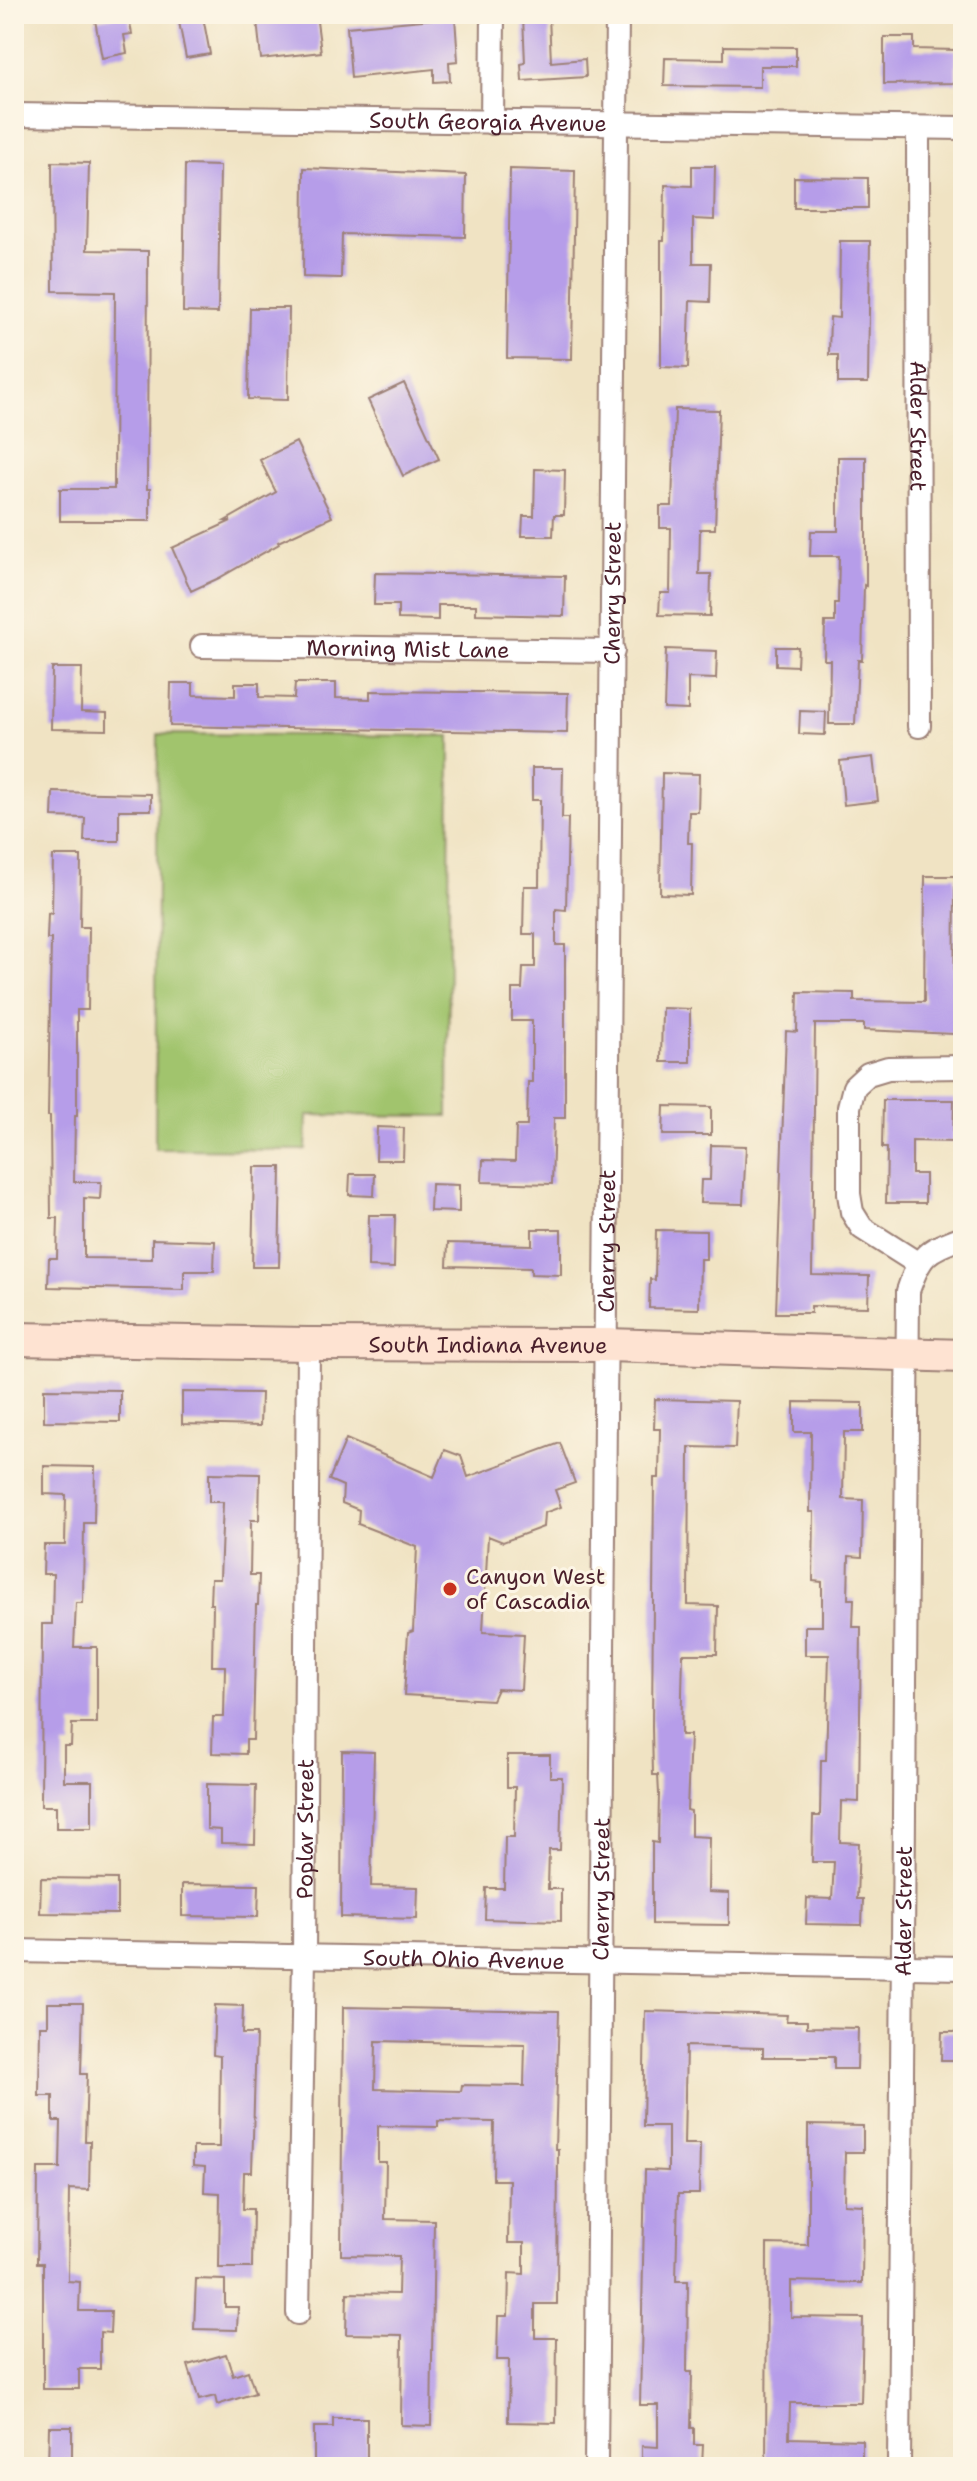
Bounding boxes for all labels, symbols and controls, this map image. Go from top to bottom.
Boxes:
street label: South Georgia Avenue [369,105,607,138]
street label: Alder Street [904,361,933,491]
street label: Cherry Street [597,521,627,665]
street label: Morning Mist Lane [306,633,510,664]
street label: Cherry Street [591,1169,622,1313]
street label: South Indiana Avenue [368,1330,608,1360]
place label: Canyon West of Cascadia [466,1562,605,1616]
marker: Canyon West of Cascadia [441,1580,459,1598]
street label: Poplar Street [290,1759,320,1899]
street label: Cherry Street [586,1817,616,1961]
street label: Alder Street [888,1846,918,1976]
street label: South Ohio Avenue [363,1943,565,1975]

